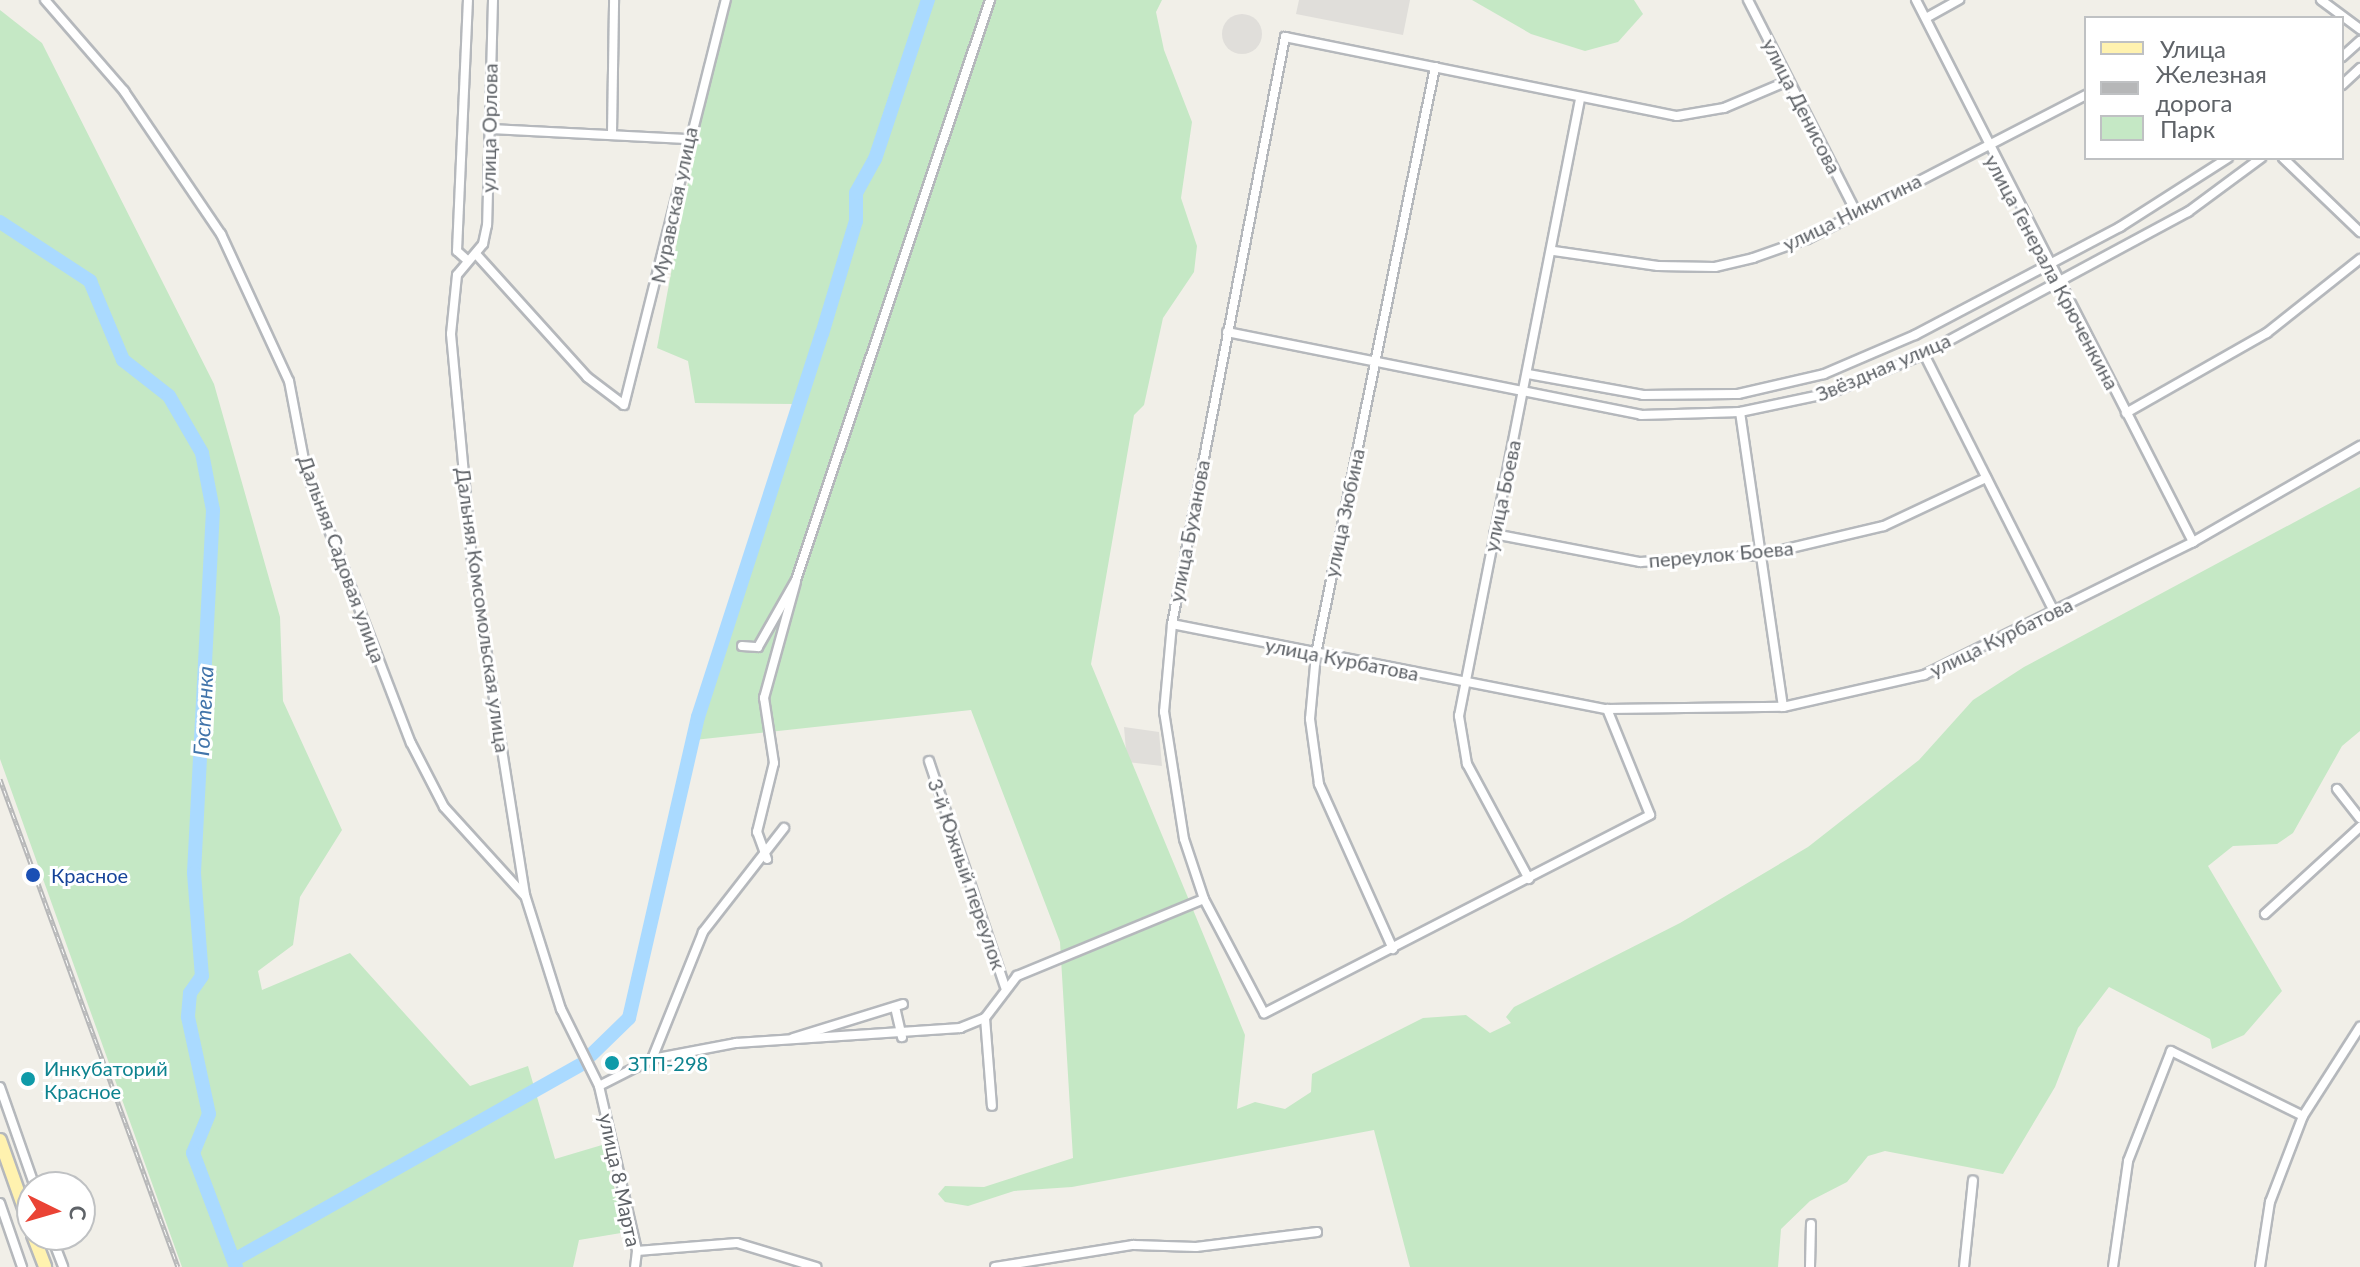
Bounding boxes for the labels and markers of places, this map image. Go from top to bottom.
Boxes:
place label: Красное [51,863,128,887]
marker: Красное [22,864,44,886]
place label: ЗТП-298 [628,1051,708,1075]
marker: ЗТП-298 [603,1054,621,1072]
place label: Инкубаторий Красное [44,1056,168,1103]
marker: Инкубаторий Красное [19,1070,37,1088]

